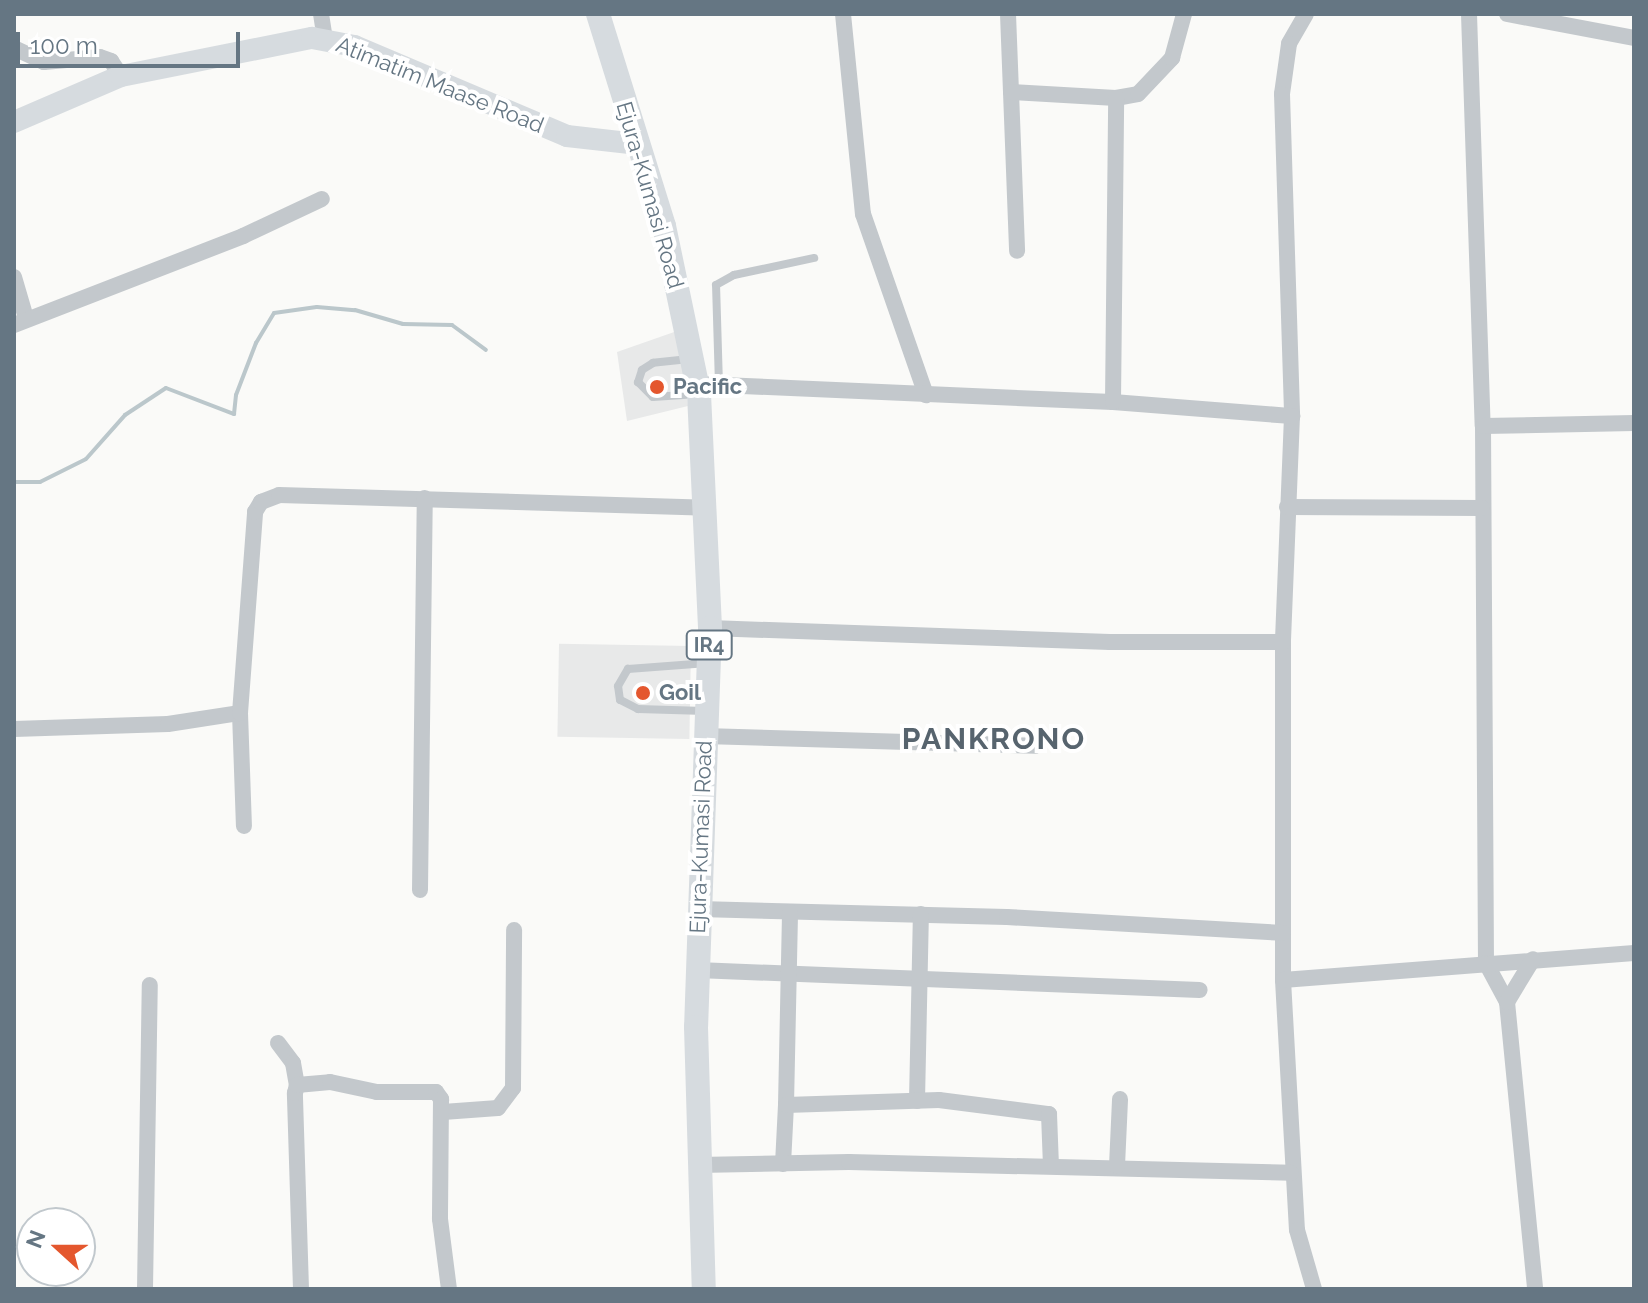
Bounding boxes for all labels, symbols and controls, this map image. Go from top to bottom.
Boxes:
scale bar [20,16,244,66]
text: 100 m [30,31,98,60]
street label: Atimatim Maase Road [332,31,548,139]
street label: Ejura-Kumasi Road [611,99,689,291]
place label: Pacific [673,374,742,400]
marker: Pacific [648,378,666,396]
road number: IR4 [685,629,733,661]
place label: Goil [659,680,701,706]
marker: Goil [634,684,652,702]
district label: PANKRONO [902,721,1086,757]
street label: Ejura-Kumasi Road [684,740,718,934]
north arrow [16,1207,96,1287]
text: N [20,1227,51,1252]

